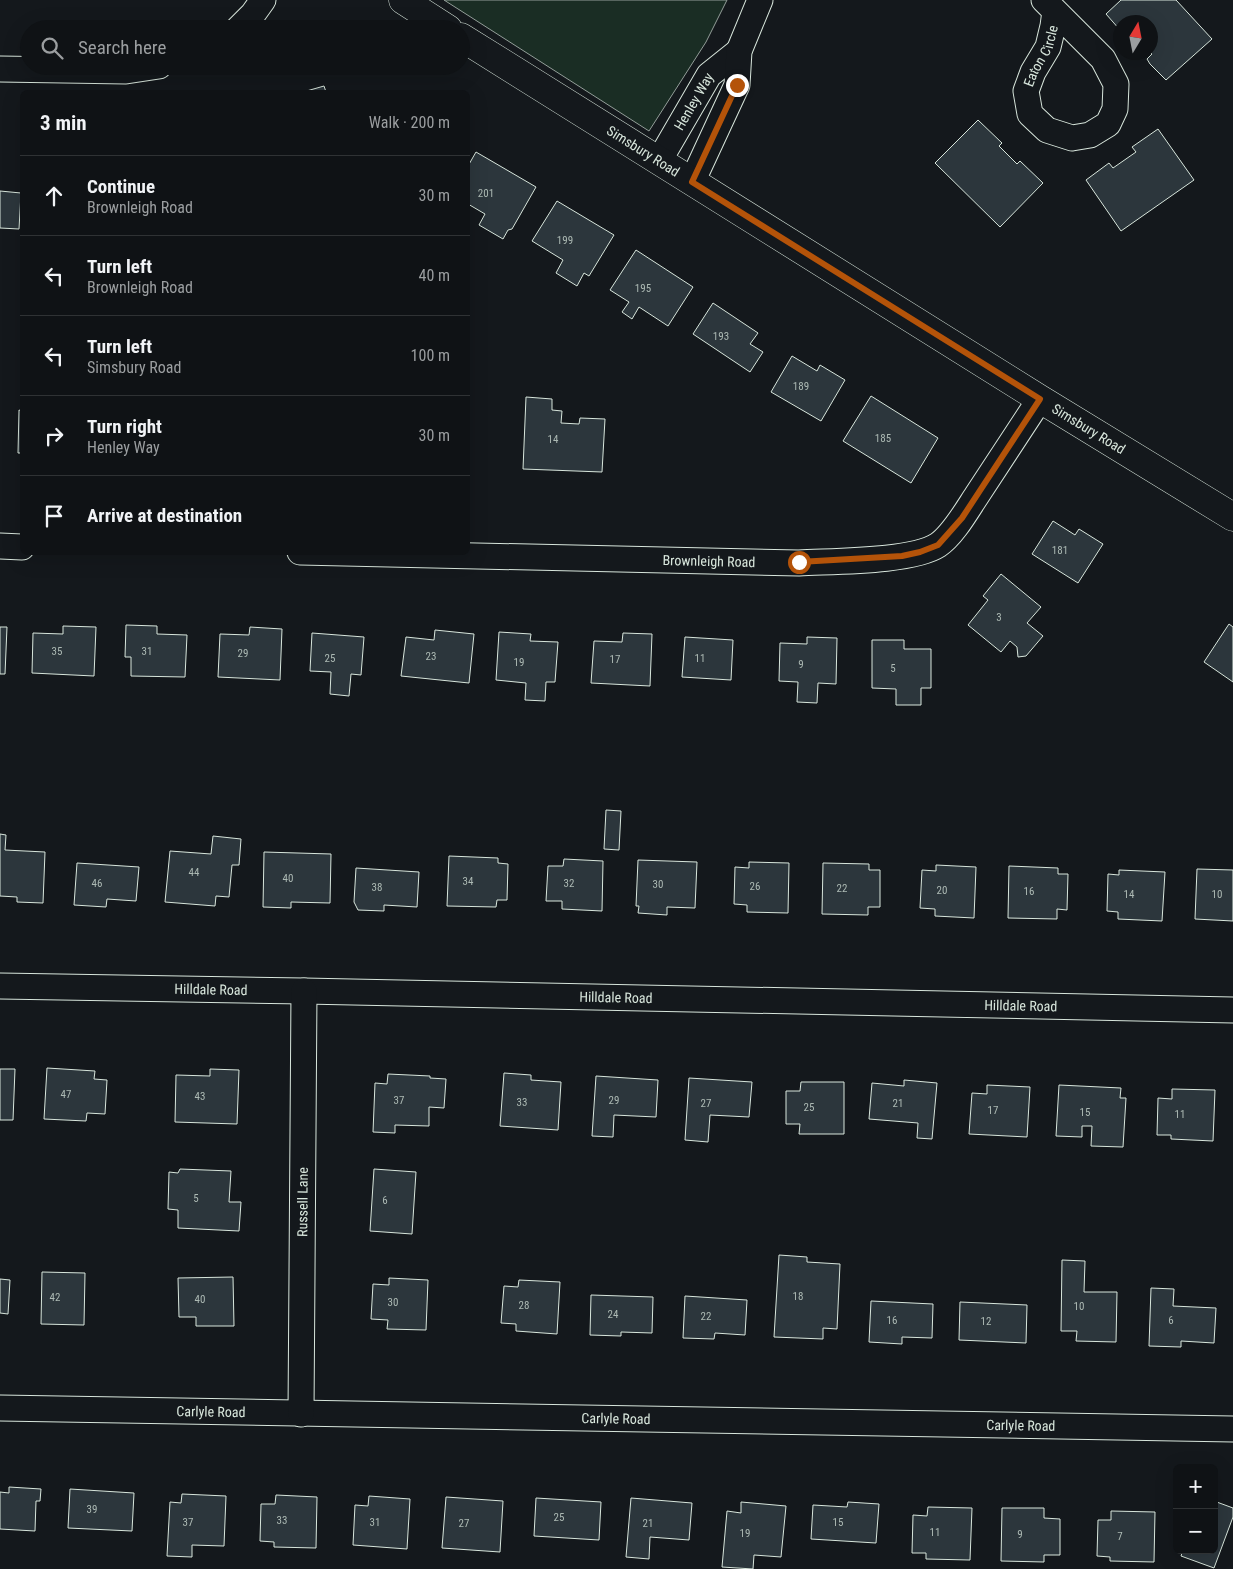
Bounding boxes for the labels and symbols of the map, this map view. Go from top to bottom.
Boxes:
north arrow [1113,15,1158,60]
street label: Eaton Circle [1020,23,1061,89]
street label: Henley Way [671,70,717,133]
route end [726,74,749,97]
street label: Simsbury Road [604,122,683,180]
house number: 201 [478,187,494,200]
house number: 199 [557,234,573,247]
house number: 195 [635,282,651,295]
house number: 193 [713,330,729,343]
house number: 189 [793,380,809,393]
street label: Simsbury Road [1049,400,1128,457]
house number: 185 [875,432,891,445]
house number: 14 [548,433,559,446]
house number: 181 [1052,544,1068,557]
route start [788,551,811,574]
street label: Brownleigh Road [662,552,755,570]
house number: 3 [996,611,1002,624]
house number: 35 [52,645,62,658]
house number: 31 [142,645,152,658]
house number: 29 [238,647,248,660]
house number: 23 [426,650,436,663]
house number: 25 [325,652,335,665]
house number: 11 [695,652,705,665]
house number: 17 [610,653,620,666]
house number: 19 [514,656,524,669]
house number: 9 [798,658,804,671]
house number: 5 [890,662,896,675]
house number: 44 [189,866,200,879]
house number: 40 [283,872,293,885]
house number: 34 [463,875,474,888]
house number: 46 [92,877,102,890]
house number: 32 [564,877,574,890]
house number: 30 [653,878,663,891]
house number: 26 [750,880,760,893]
house number: 38 [372,881,382,894]
house number: 22 [837,882,847,895]
house number: 20 [937,884,947,897]
house number: 16 [1024,885,1034,898]
house number: 14 [1124,888,1135,901]
house number: 10 [1212,888,1222,901]
street label: Hilldale Road [174,981,248,998]
street label: Hilldale Road [579,989,653,1006]
street label: Hilldale Road [984,997,1058,1014]
house number: 47 [61,1088,71,1101]
house number: 43 [195,1090,205,1103]
house number: 37 [394,1094,404,1107]
house number: 29 [609,1094,619,1107]
house number: 33 [517,1096,527,1109]
house number: 27 [701,1097,711,1110]
house number: 21 [893,1097,903,1110]
house number: 25 [804,1101,814,1114]
house number: 17 [988,1104,998,1117]
house number: 15 [1080,1106,1090,1119]
house number: 11 [1175,1108,1185,1121]
street label: Russell Lane [294,1167,311,1237]
house number: 5 [193,1192,199,1205]
house number: 6 [382,1194,388,1207]
house number: 18 [793,1290,803,1303]
house number: 42 [50,1291,60,1304]
house number: 40 [195,1293,205,1306]
house number: 30 [388,1296,398,1309]
house number: 28 [519,1299,529,1312]
house number: 10 [1074,1300,1084,1313]
house number: 24 [608,1308,619,1321]
house number: 22 [701,1310,711,1323]
house number: 16 [887,1314,897,1327]
house number: 6 [1168,1314,1174,1327]
house number: 12 [981,1315,991,1328]
street label: Carlyle Road [176,1403,246,1420]
street label: Carlyle Road [581,1410,651,1427]
street label: Carlyle Road [986,1417,1056,1434]
house number: 39 [87,1503,97,1516]
house number: 25 [554,1511,564,1524]
house number: 33 [277,1514,287,1527]
house number: 37 [183,1516,193,1529]
house number: 31 [370,1516,380,1529]
house number: 15 [833,1516,843,1529]
house number: 27 [459,1517,469,1530]
house number: 21 [643,1517,653,1530]
house number: 11 [930,1526,940,1539]
house number: 19 [740,1527,750,1540]
house number: 9 [1017,1528,1023,1541]
house number: 7 [1117,1530,1123,1543]

